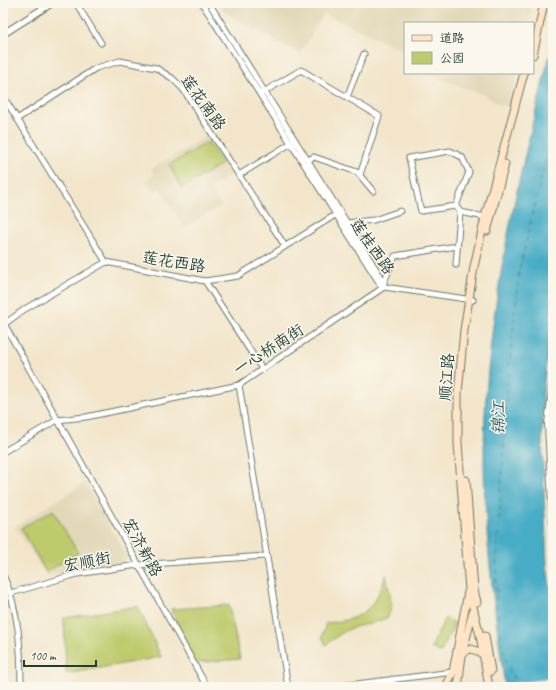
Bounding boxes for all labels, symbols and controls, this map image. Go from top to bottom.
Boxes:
legend [404,22,534,74]
text: 道路 [440,30,464,46]
text: 公园 [440,50,464,66]
street label: 莲花南路 [176,71,230,134]
street label: 莲桂西路 [346,215,399,279]
street label: 莲花西路 [141,247,207,277]
street label: 一心桥南街 [230,320,308,380]
street label: 顺江路 [435,352,459,402]
water label: 锦江 [488,400,509,435]
street label: 宏济新路 [118,515,166,580]
street label: 宏顺街 [62,548,113,576]
scale bar [24,642,96,668]
text: 100 m [30,648,57,664]

